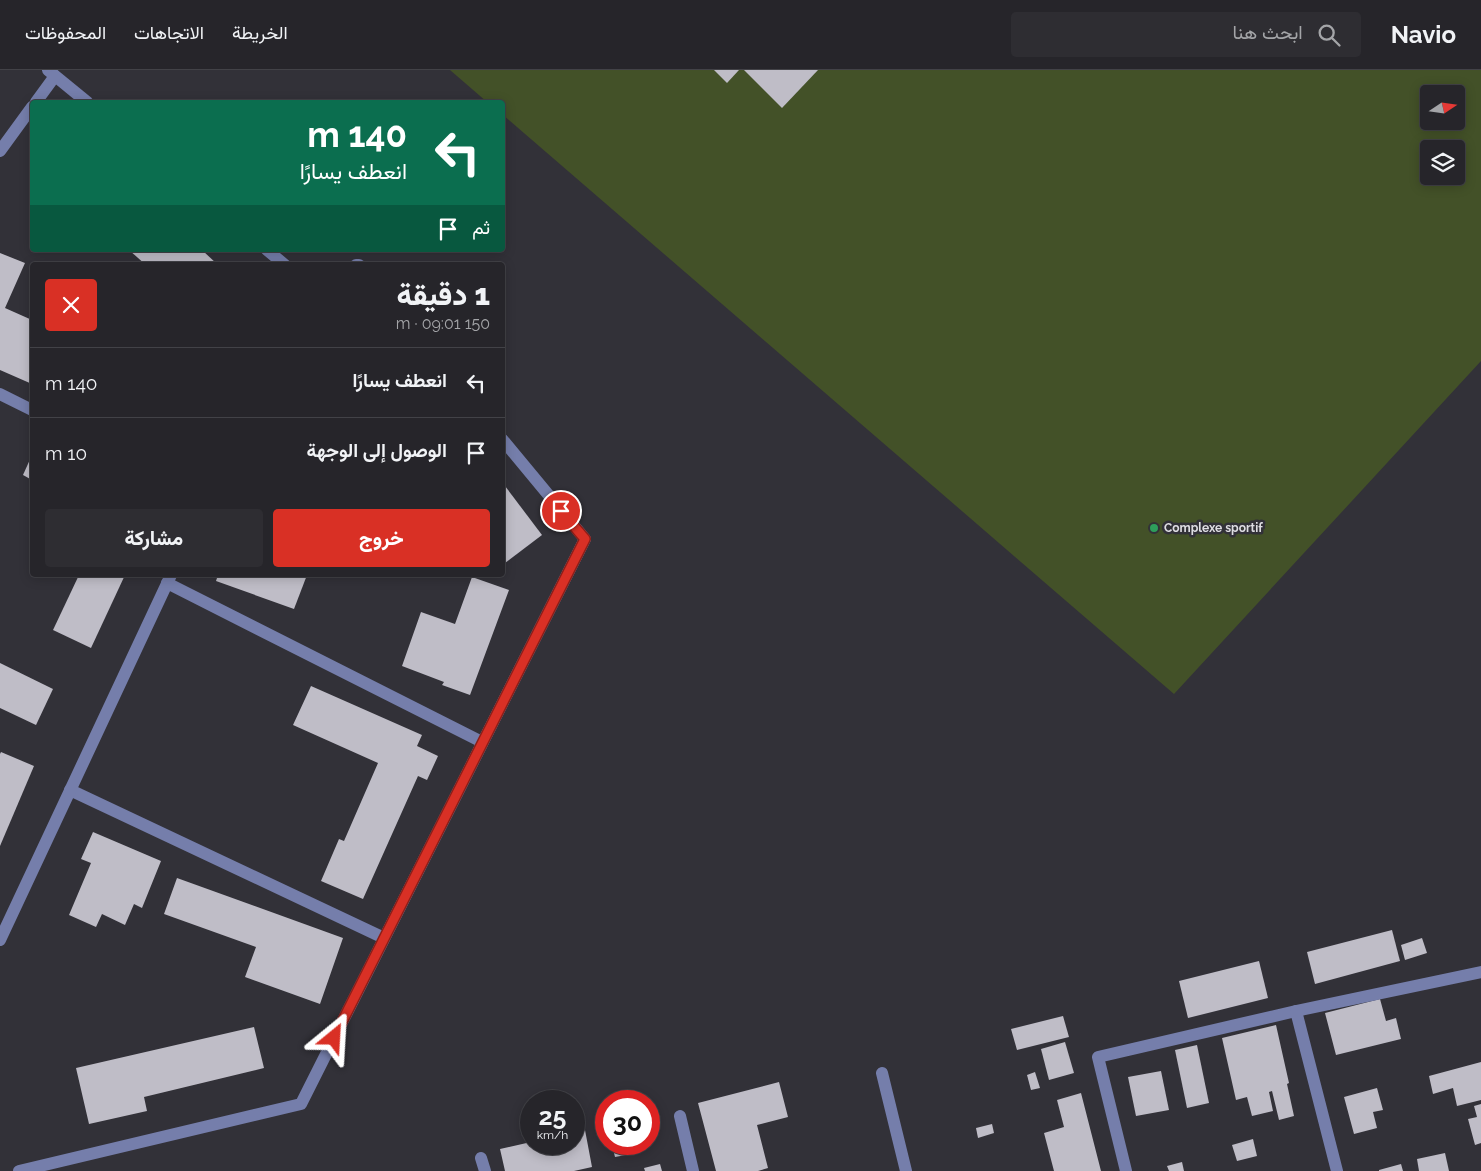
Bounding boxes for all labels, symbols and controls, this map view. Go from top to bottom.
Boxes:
search box [1011,12,1361,57]
text: Navio [1391,20,1456,49]
text: ابحث هنا [1233,21,1303,43]
icon: search [1315,21,1343,49]
text: المحفوظات [25,22,106,43]
text: الاتجاهات [134,22,204,43]
text: الخريطة [232,22,288,43]
north arrow [1420,85,1465,130]
map controls [1420,85,1465,185]
text: 140 m [307,114,407,155]
icon: left [425,120,490,185]
button: layers [1420,140,1465,185]
text: انعطف يسارًا [300,158,407,184]
icon: arrive [434,215,462,243]
text: ثم [472,216,490,238]
text: 1 دقيقة [396,277,490,312]
button: close [45,279,97,331]
text: 150 m · 09:01 [396,314,490,333]
text: انعطف يسارًا [353,369,447,391]
icon: left [462,369,490,397]
text: 140 m [45,372,97,394]
text: الوصول إلى الوجهة [307,439,447,461]
icon: arrive [462,439,490,467]
text: 10 m [45,442,87,464]
pin [540,490,582,532]
icon: arrive [547,497,575,525]
button: مشاركة [45,509,263,567]
button: خروج [273,509,490,567]
place label: Complexe sportif [1164,521,1263,535]
marker: Complexe sportif [1148,522,1160,534]
position arrow [307,1011,359,1063]
speed limit sign: 30 [595,1090,660,1155]
text: 25 [539,1101,566,1131]
text: km/h [537,1128,568,1142]

